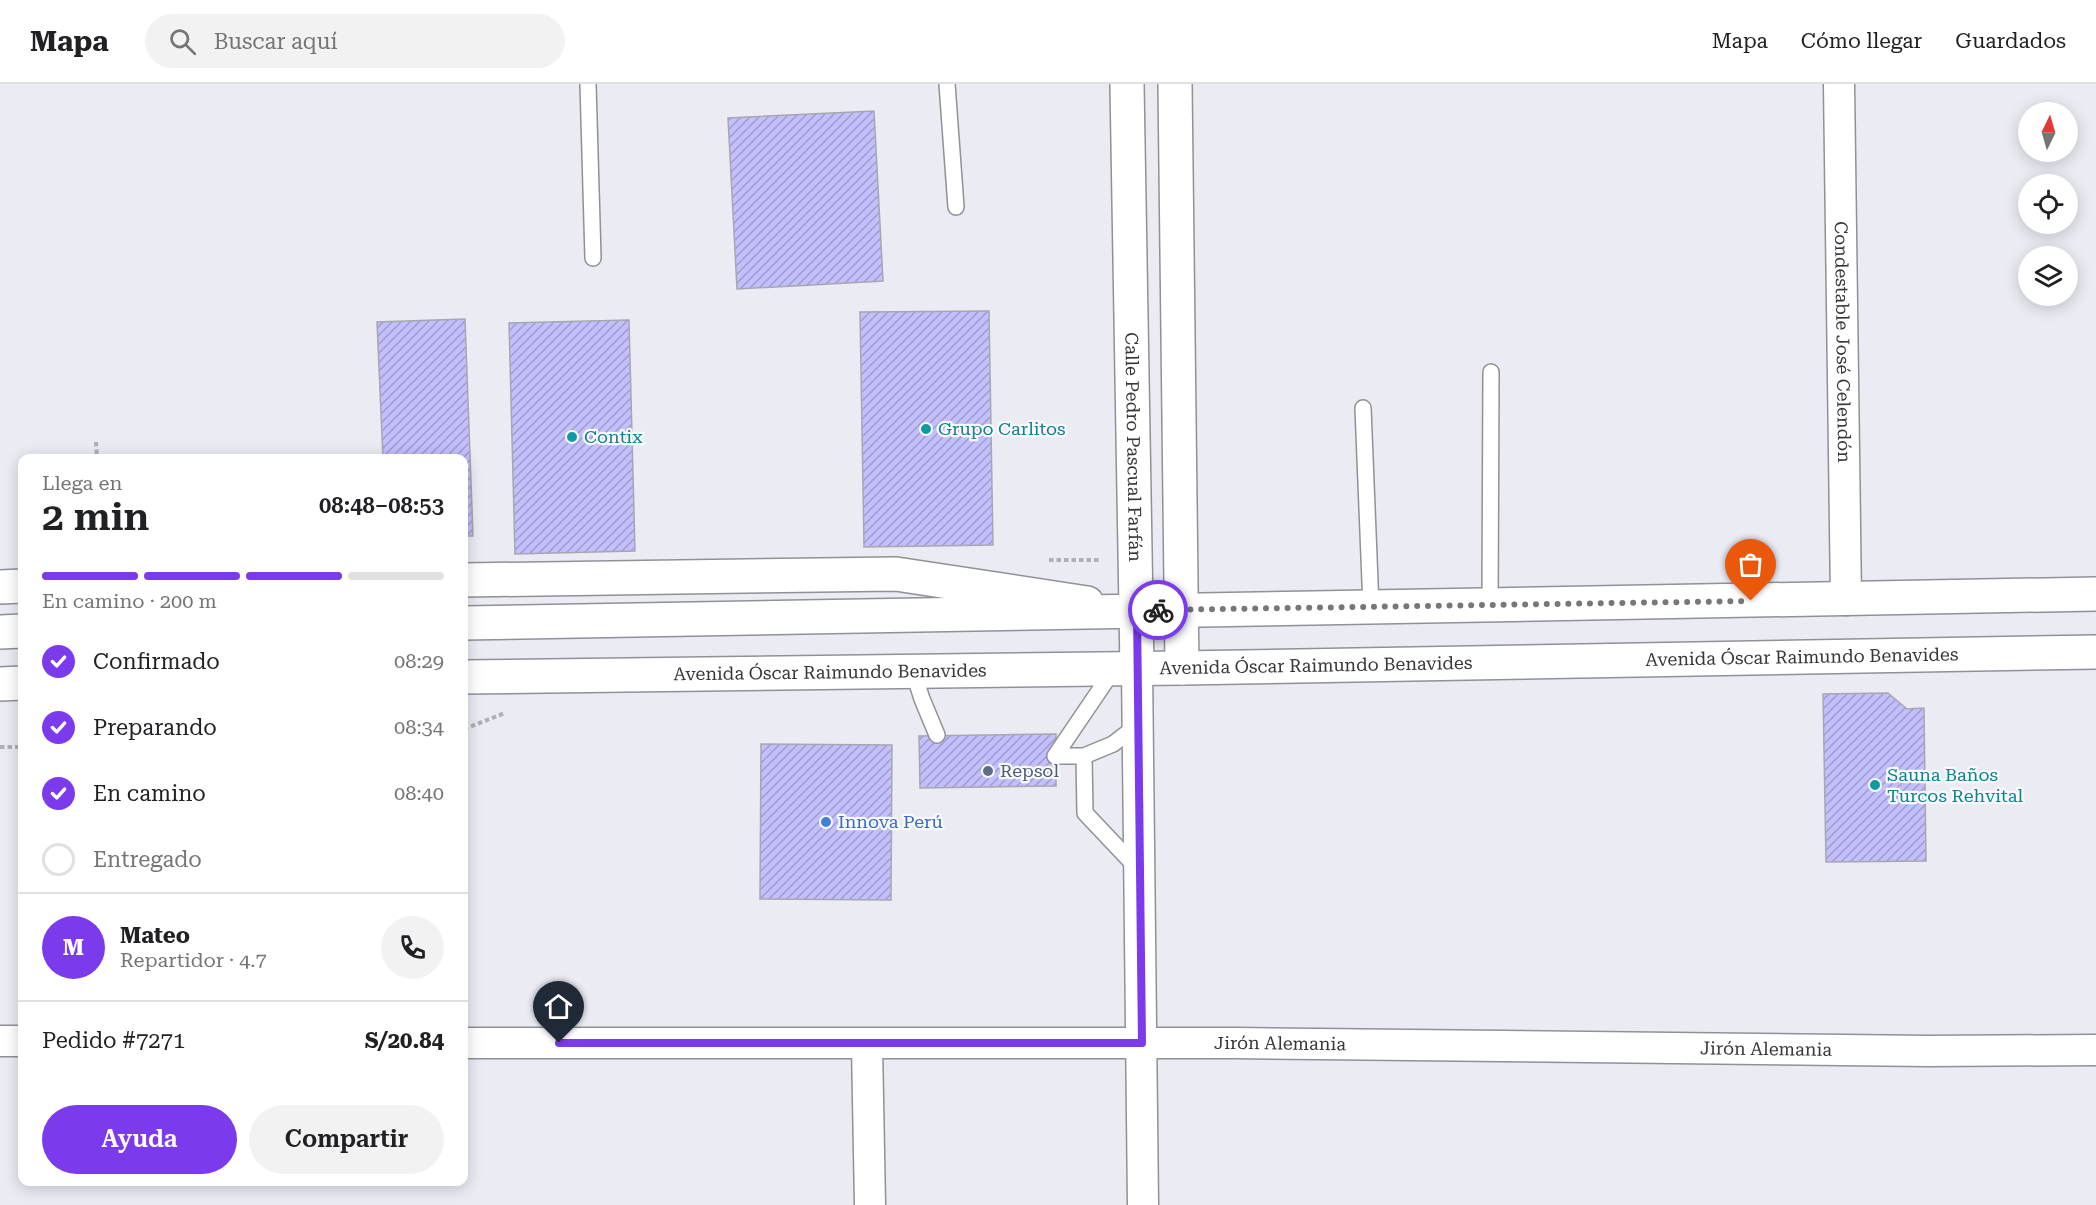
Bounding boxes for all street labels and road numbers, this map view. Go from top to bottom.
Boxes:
street label: Condestable José Celendón [1831,221,1855,463]
street label: Calle Pedro Pascual Farfán [1121,332,1146,562]
street label: Avenida Óscar Raimundo Benavides [1645,643,1959,670]
street label: Avenida Óscar Raimundo Benavides [1159,652,1473,678]
street label: Avenida Óscar Raimundo Benavides [673,659,987,684]
street label: Jirón Alemania [1214,1032,1346,1054]
street label: Jirón Alemania [1700,1037,1832,1060]

